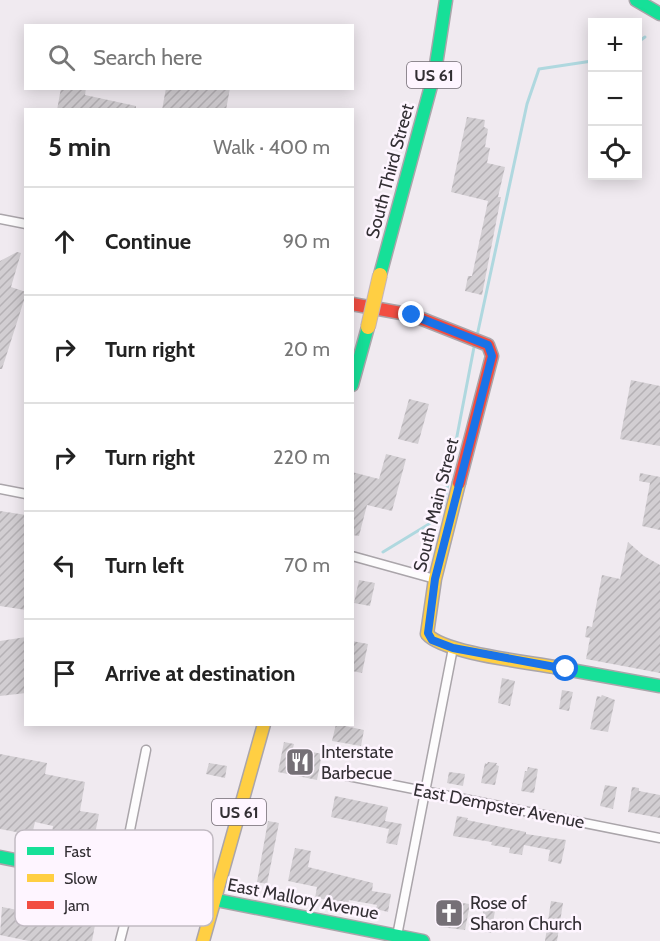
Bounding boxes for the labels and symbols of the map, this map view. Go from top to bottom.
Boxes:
road number: US 61 [407,62,461,88]
street label: South Third Street [361,101,419,241]
route end [398,301,424,327]
street label: South Main Street [409,436,463,574]
route start [552,655,578,681]
place label: Interstate Barbecue [321,741,393,784]
restaurant icon: Interstate Barbecue [284,746,316,778]
street label: East Dempster Avenue [412,779,586,833]
road number: US 61 [212,799,266,825]
legend [15,830,213,926]
text: Fast [64,842,92,861]
text: Slow [64,869,98,888]
street label: East Mallory Avenue [226,874,380,924]
place label: Rose of Sharon Church [470,892,582,935]
text: Jam [63,896,90,915]
church icon: Rose of Sharon Church [433,897,465,929]

